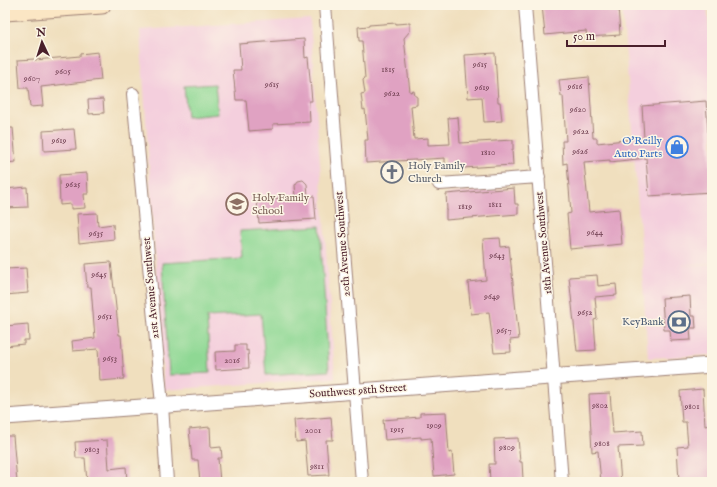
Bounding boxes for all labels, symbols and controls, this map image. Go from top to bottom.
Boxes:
north arrow [22,22,62,62]
scale bar [567,22,665,48]
text: N [35,26,47,40]
text: 50 m [573,29,595,44]
house number: 9615 [472,59,488,70]
house number: 1815 [381,64,395,75]
house number: 9605 [54,66,71,77]
house number: 9607 [23,73,40,84]
house number: 9615 [264,79,280,90]
house number: 9616 [567,81,583,92]
house number: 9619 [474,82,490,93]
house number: 9622 [383,88,400,99]
house number: 9620 [569,104,586,115]
house number: 9622 [572,126,589,137]
place label: O'Reilly Auto Parts [613,134,663,161]
shop icon: O'Reilly Auto Parts [664,134,690,160]
house number: 9619 [51,135,67,146]
house number: 9626 [571,146,588,157]
house number: 1810 [481,147,495,158]
church icon: Holy Family Church [379,159,405,185]
place label: Holy Family Church [408,159,466,186]
house number: 9625 [64,179,81,190]
school or university icon: Holy Family School [224,191,250,217]
place label: Holy Family School [252,191,310,218]
street label: 20th Avenue Southwest [332,191,354,297]
street label: 18th Avenue Southwest [533,191,555,295]
house number: 1811 [488,199,502,210]
house number: 1819 [458,201,472,212]
house number: 9644 [586,227,604,238]
house number: 9635 [88,228,104,239]
street label: 21st Avenue Southwest [140,236,162,339]
house number: 9643 [488,250,505,261]
house number: 9645 [90,269,107,280]
house number: 9649 [483,291,500,302]
house number: 9652 [576,307,593,318]
bank icon: KeyBank [666,309,692,335]
house number: 9651 [97,311,112,322]
place label: KeyBank [622,315,664,329]
house number: 9657 [495,325,512,336]
house number: 9653 [102,353,117,364]
house number: 2016 [224,355,240,366]
street label: Southwest 98th Street [309,381,407,401]
house number: 9802 [591,400,608,411]
house number: 9801 [683,401,700,412]
house number: 1909 [426,420,442,431]
house number: 1915 [390,424,405,435]
house number: 2001 [305,425,321,436]
house number: 9808 [593,438,610,449]
house number: 9809 [498,442,515,453]
house number: 9803 [83,444,100,455]
house number: 9811 [309,461,324,472]

